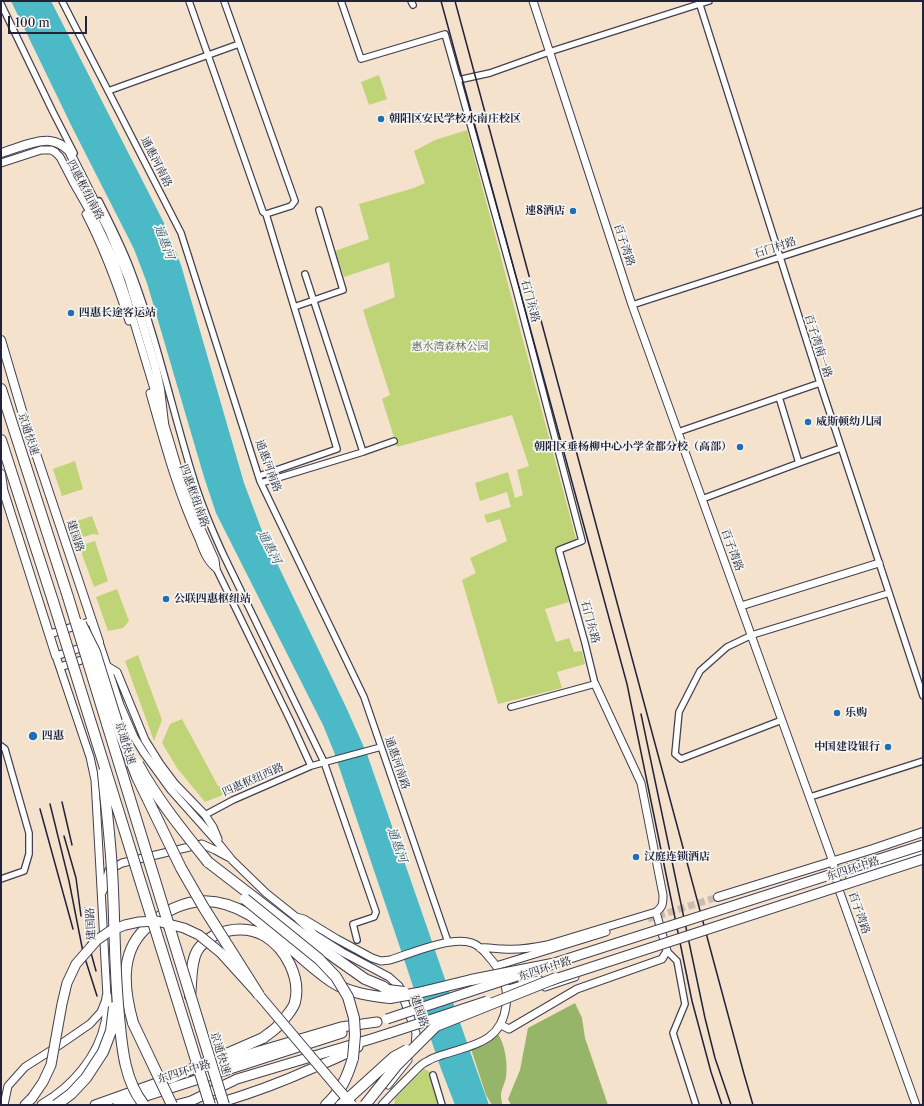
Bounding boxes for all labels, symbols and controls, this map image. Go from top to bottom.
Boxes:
scale bar [10,8,89,34]
text: 100 m [15,15,50,30]
place label: 朝阳区安民学校水南庄校区 [389,112,521,126]
marker: 朝阳区安民学校水南庄校区 [376,114,386,124]
street label: 通惠河南路 [138,135,174,189]
street label: 四惠枢纽南路 [64,158,106,222]
place label: 速8酒店 [525,204,565,218]
marker: 速8酒店 [568,206,578,216]
street label: 百子湾路 [611,222,637,268]
water label: 通惠河 [151,223,177,261]
street label: 石门村路 [752,235,798,261]
street label: 石门东路 [518,278,542,324]
place label: 四惠长途客运站 [79,306,156,320]
marker: 四惠长途客运站 [66,308,76,318]
street label: 百子湾南一路 [802,313,834,379]
park label: 惠水湾森林公园 [412,340,488,354]
street label: 京通快速 [15,411,41,457]
place label: 威斯顿幼儿园 [816,415,882,429]
marker: 威斯顿幼儿园 [803,417,813,427]
street label: 通惠河南路 [252,438,284,494]
place label: 朝阳区垂杨柳中心小学金都分校（高部） [534,440,732,454]
marker: 朝阳区垂杨柳中心小学金都分校（高部） [735,442,745,452]
street label: 四惠枢纽南路 [177,463,211,529]
street label: 建国路 [64,518,86,554]
street label: 百子湾路 [718,527,746,573]
water label: 通惠河 [254,528,284,566]
place label: 公联四惠枢纽站 [174,592,251,606]
marker: 公联四惠枢纽站 [161,594,171,604]
street label: 石门东路 [578,599,602,645]
place label: 乐购 [845,706,867,720]
marker: 乐购 [832,708,842,718]
street label: 京通快速 [112,720,138,766]
place label: 四惠 [42,729,64,743]
marker: 四惠 [27,730,39,742]
street label: 通惠河南路 [382,735,412,791]
place label: 中国建设银行 [814,740,880,754]
marker: 中国建设银行 [883,742,893,752]
street label: 四惠枢纽西路 [220,761,286,799]
water label: 通惠河 [384,826,410,864]
place label: 汉庭连锁酒店 [644,850,710,864]
marker: 汉庭连锁酒店 [631,852,641,862]
street label: 东四环中路 [825,854,881,884]
street label: 百子湾路 [846,890,872,936]
street label: 建国路 [84,907,98,941]
street label: 东四环中路 [517,954,573,984]
street label: 建国路 [407,993,431,1029]
street label: 京通快速 [207,1030,233,1076]
street label: 东四环中路 [156,1058,212,1086]

